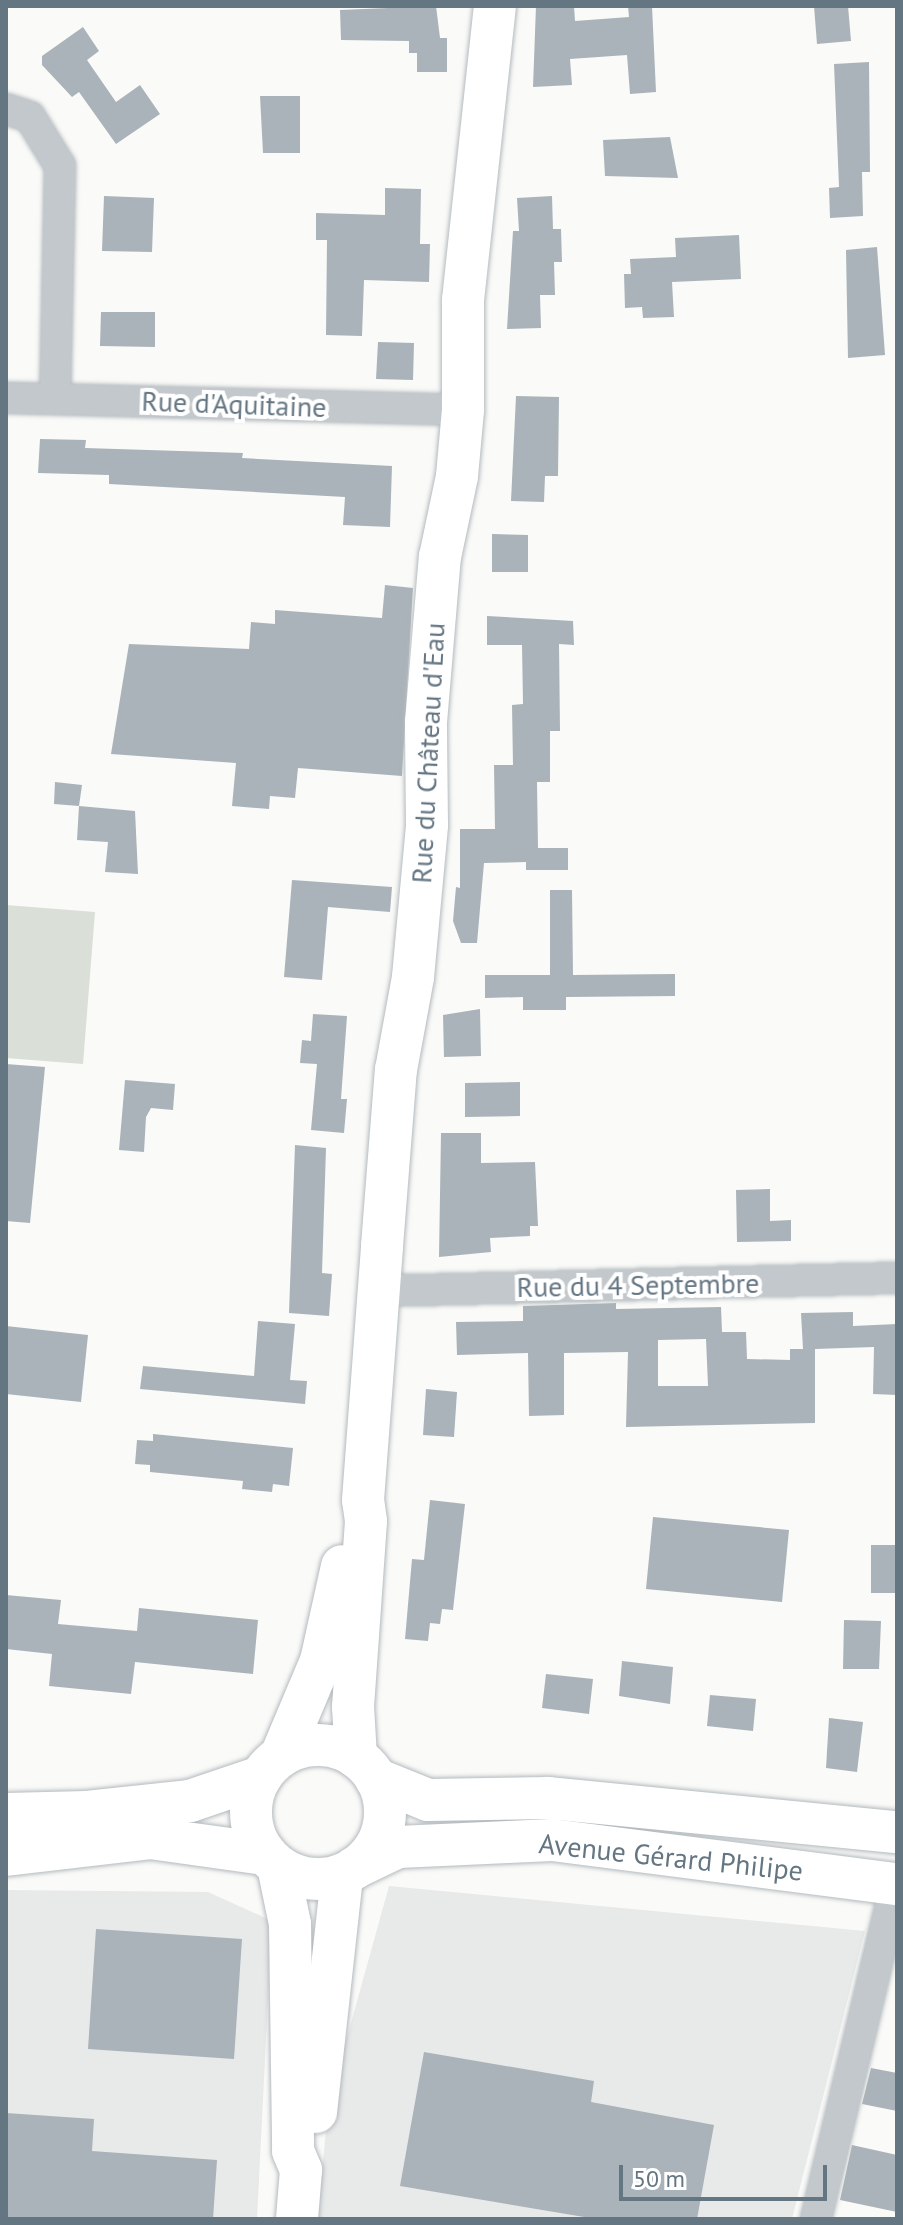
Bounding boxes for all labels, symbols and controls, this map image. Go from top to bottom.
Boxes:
street label: Rue d'Aquitaine [141,384,327,424]
street label: Rue du Château d'Eau [404,622,452,884]
street label: Rue du 4 Septembre [516,1266,760,1304]
street label: Avenue Gérard Philipe [537,1826,805,1888]
scale bar [623,2149,831,2199]
text: 50 m [633,2163,685,2194]

